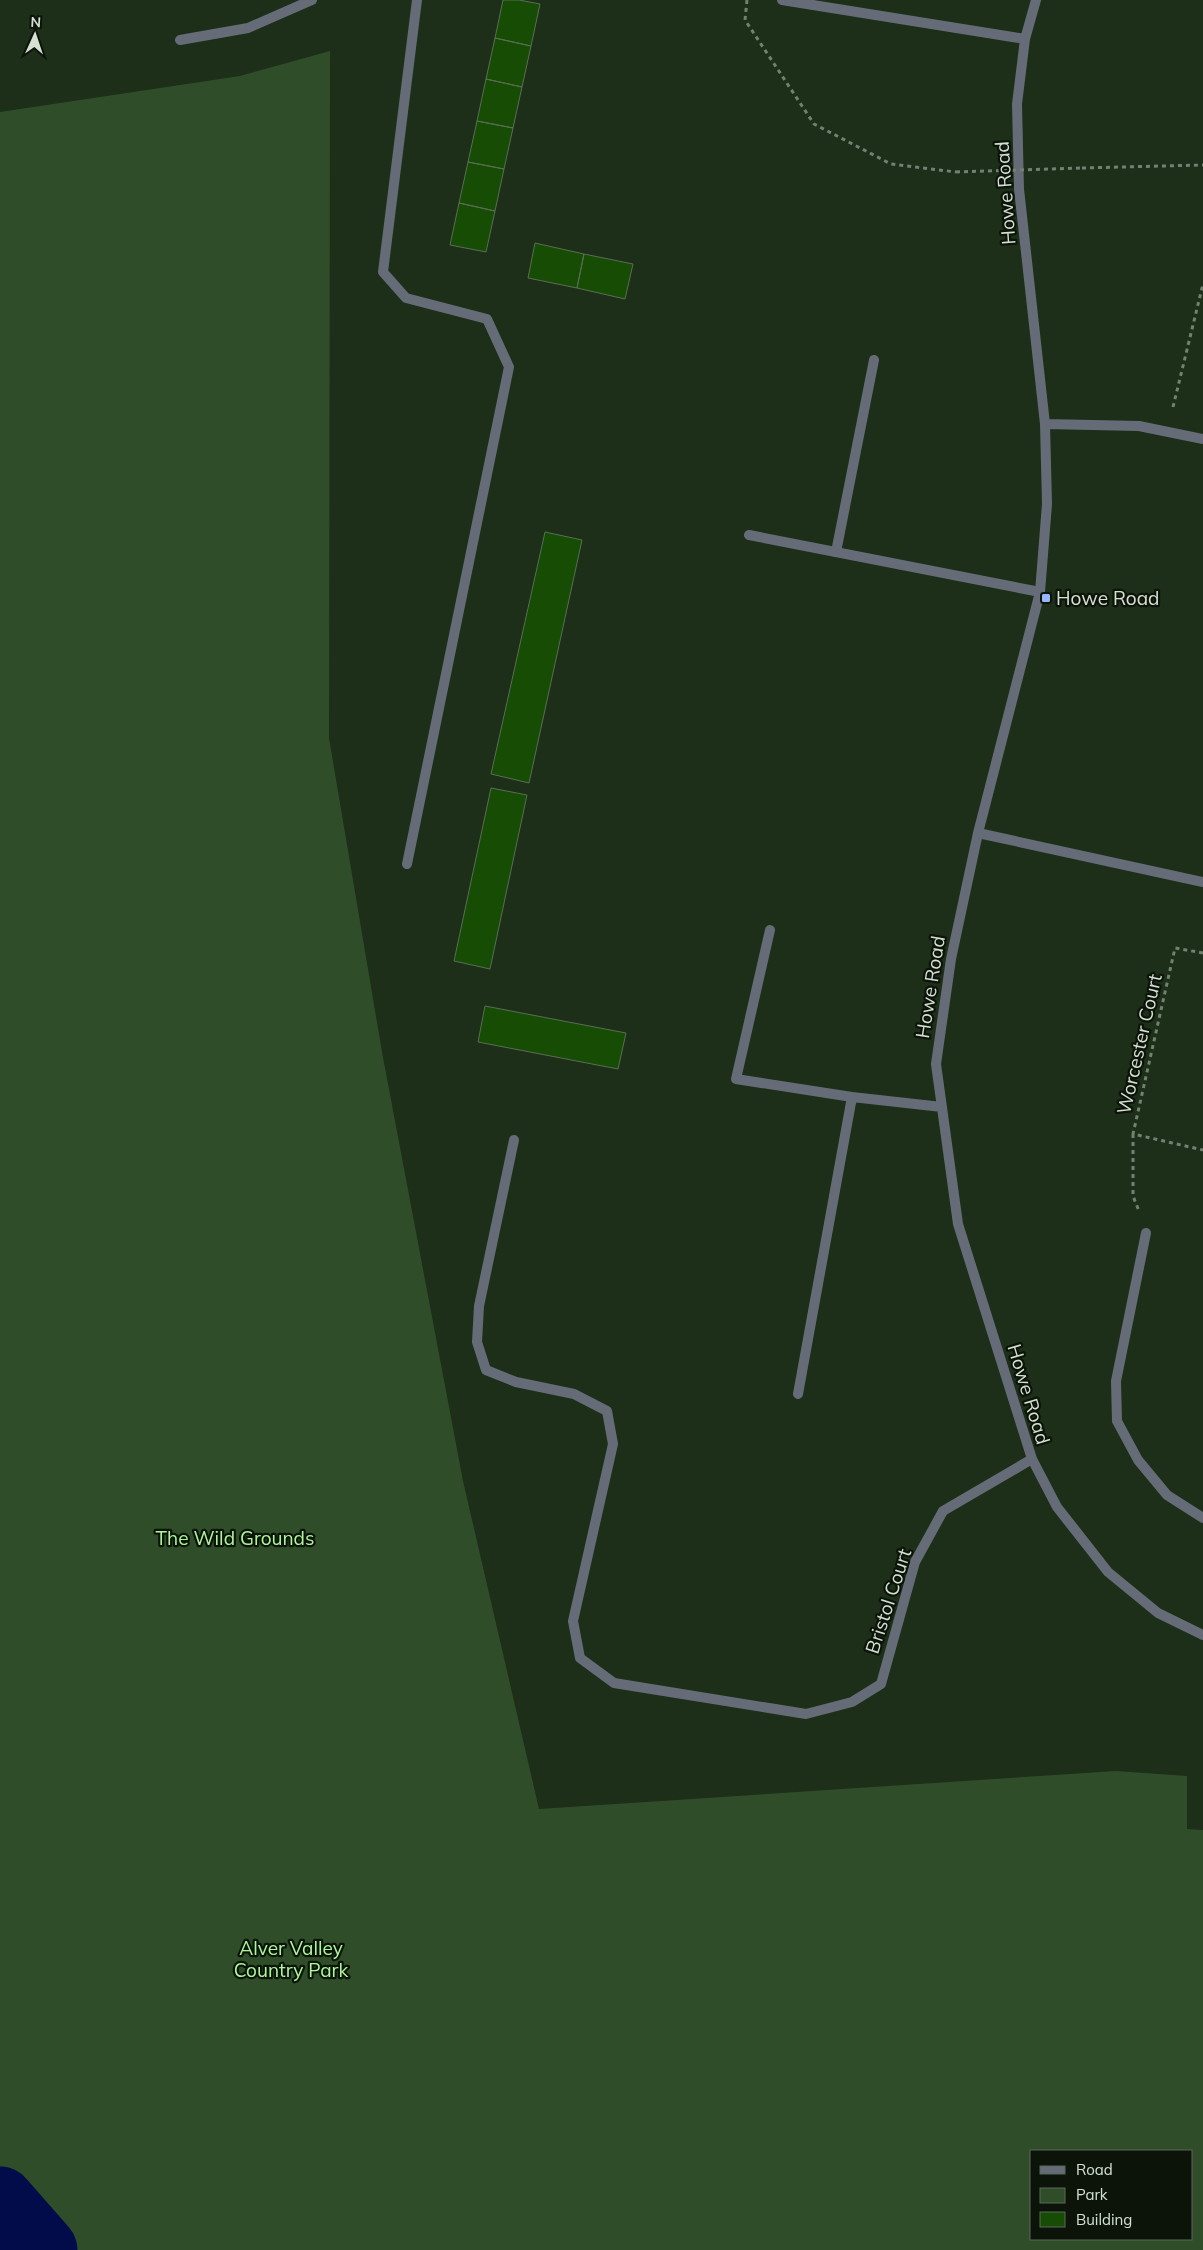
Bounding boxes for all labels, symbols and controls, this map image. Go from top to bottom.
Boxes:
north arrow [10,10,60,60]
text: N [30,13,41,31]
street label: Howe Road [989,141,1021,245]
place label: Howe Road [1056,586,1160,610]
marker: Howe Road [1040,592,1052,604]
street label: Howe Road [910,934,950,1040]
street label: Worcester Court [1111,971,1167,1117]
street label: Howe Road [1002,1341,1056,1447]
park label: The Wild Grounds [156,1526,314,1550]
street label: Bristol Court [860,1545,916,1656]
park label: Alver Valley Country Park [234,1936,348,1982]
legend [1030,2150,1193,2240]
text: Road [1076,2160,1113,2179]
text: Park [1076,2185,1108,2204]
text: Building [1076,2210,1132,2229]

